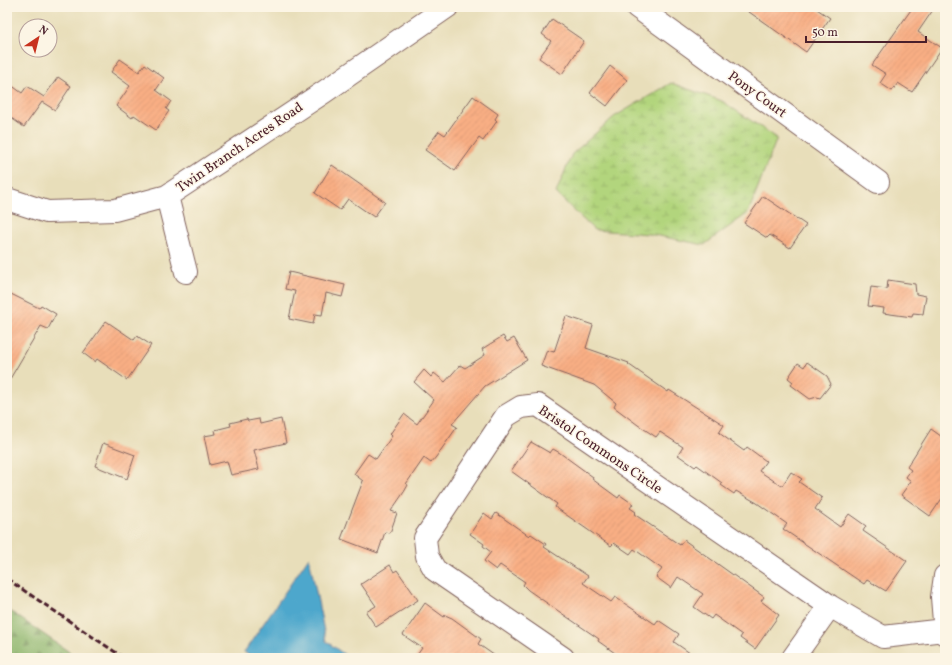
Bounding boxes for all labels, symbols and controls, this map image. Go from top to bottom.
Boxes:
north arrow [18,18,58,58]
scale bar [806,18,926,44]
text: N [35,23,50,39]
text: 50 m [812,25,838,41]
street label: Pony Court [724,67,790,123]
street label: Twin Branch Acres Road [173,98,307,198]
street label: Bristol Commons Circle [534,401,666,499]

